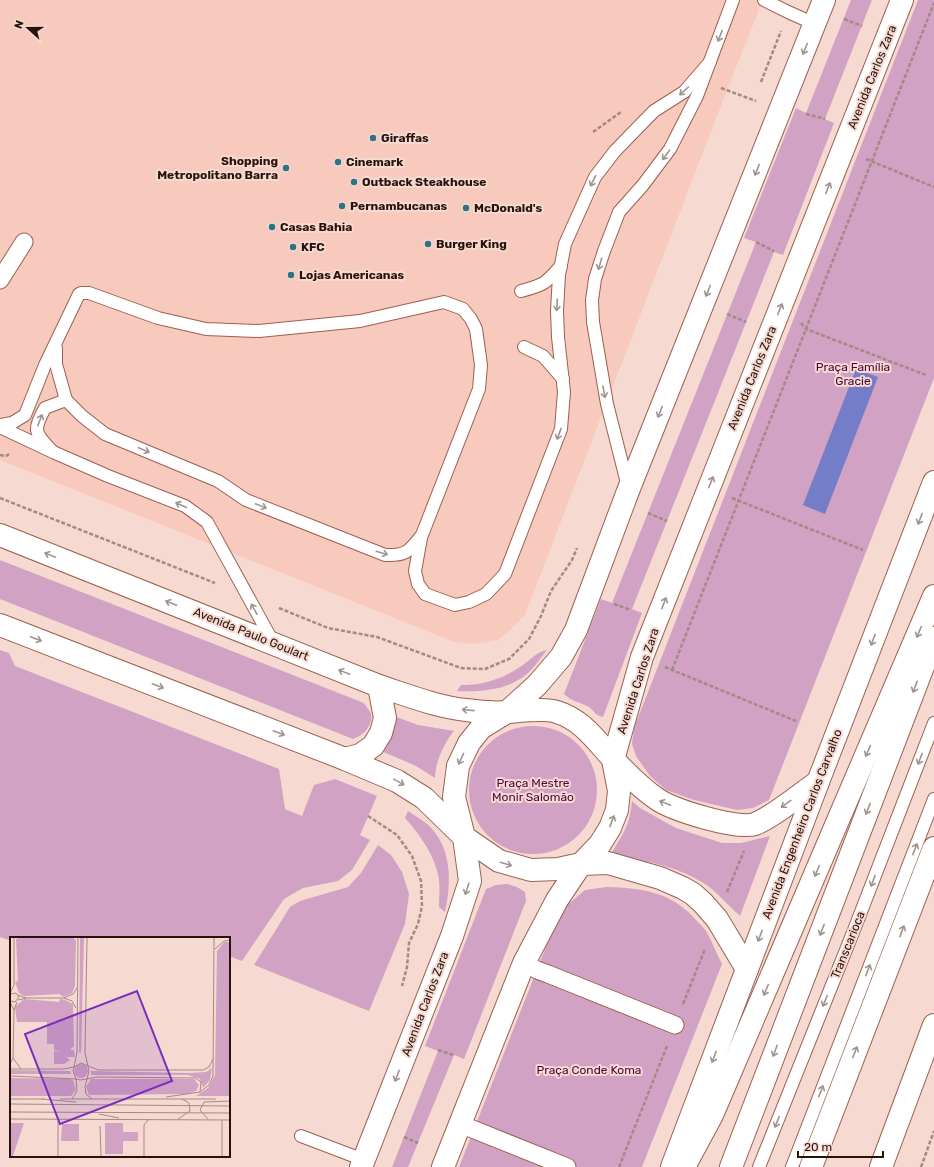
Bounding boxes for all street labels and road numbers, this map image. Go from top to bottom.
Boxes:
street label: Avenida Carlos Zara [845,23,899,131]
street label: Avenida Carlos Zara [725,324,779,432]
street label: Avenida Paulo Goulart [191,604,311,664]
street label: Avenida Carlos Zara [614,626,662,736]
street label: Avenida Engenheiro Carlos Carvalho [759,727,845,921]
street label: Transcarioca [828,909,868,981]
street label: Avenida Carlos Zara [399,950,451,1058]

